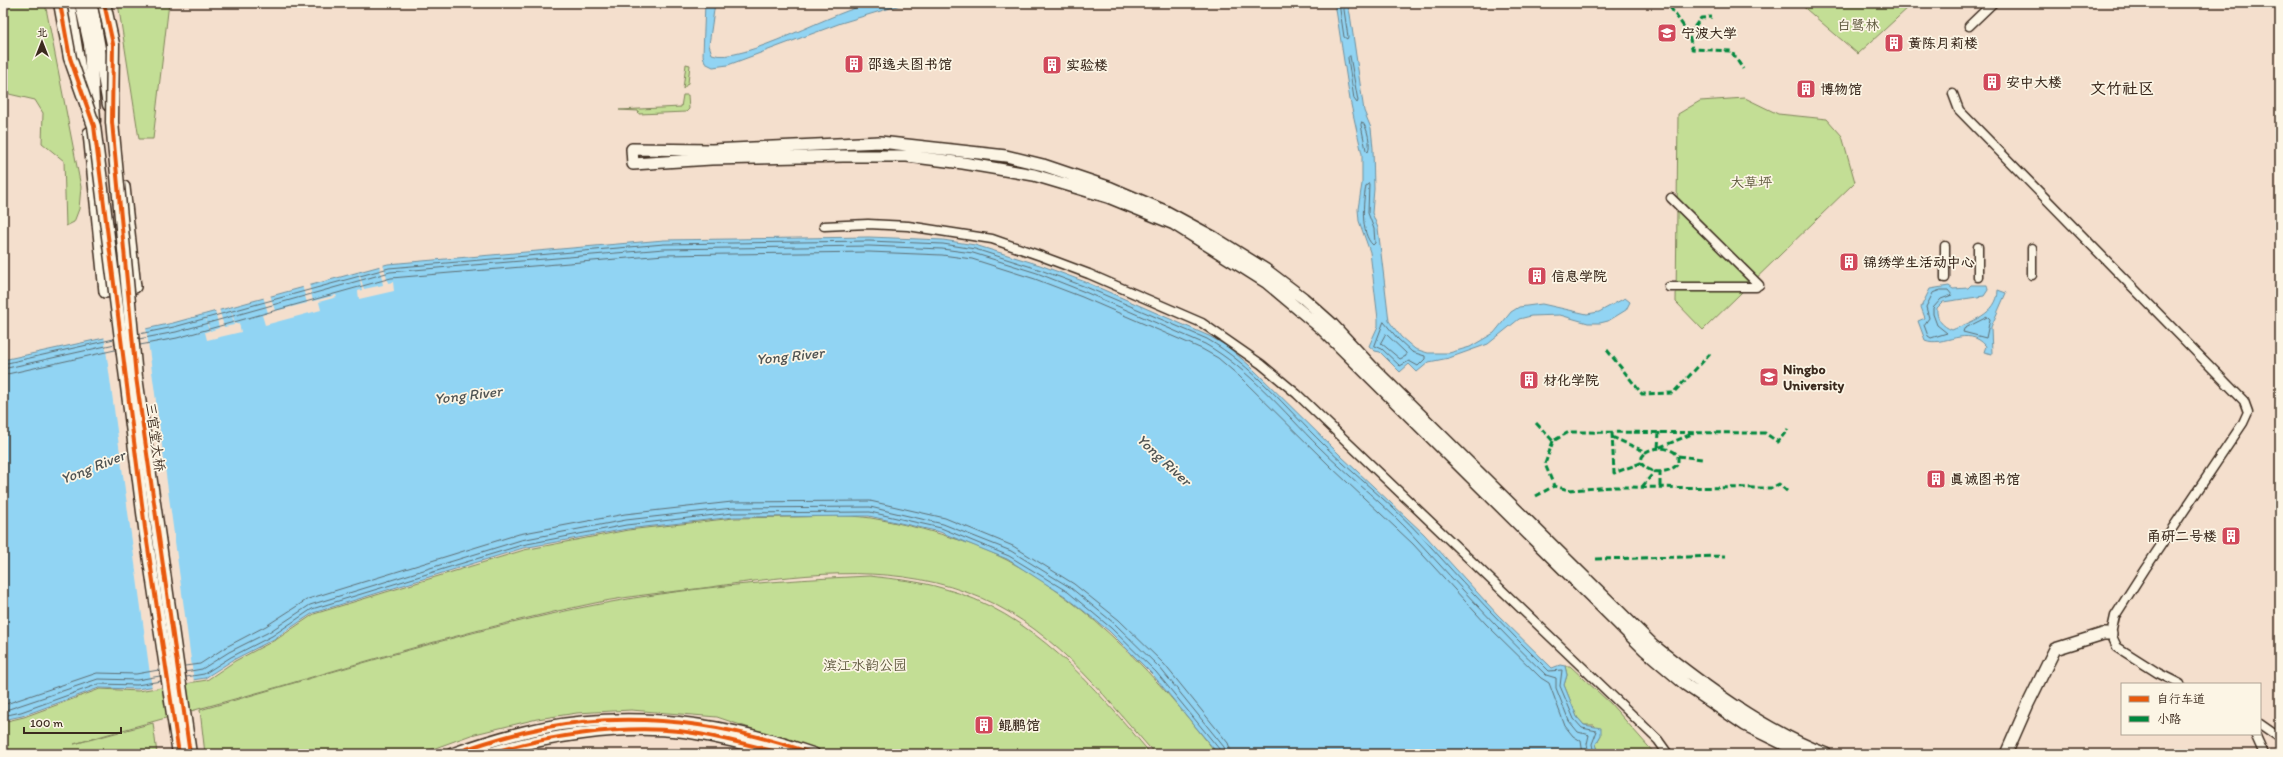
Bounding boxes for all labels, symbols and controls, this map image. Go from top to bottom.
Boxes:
park label: 白鹭林 [1837,17,1880,34]
north arrow [22,22,62,62]
school or university icon: 宁波大学 [1656,22,1678,44]
place label: 宁波大学 [1681,25,1737,42]
text: 北 [37,26,48,39]
building icon: 黄陈月莉楼 [1883,32,1905,54]
place label: 黄陈月莉楼 [1908,35,1978,52]
building icon: 邵逸夫图书馆 [843,53,865,75]
building icon: 实验楼 [1041,54,1063,76]
place label: 邵逸夫图书馆 [868,56,952,73]
place label: 实验楼 [1066,57,1108,74]
building icon: 安中大楼 [1981,71,2003,93]
place label: 安中大楼 [2006,74,2062,91]
building icon: 博物馆 [1795,78,1817,100]
district label: 文竹社区 [2090,79,2154,98]
place label: 博物馆 [1820,81,1862,98]
park label: 大草坪 [1730,174,1773,191]
building icon: 锦绣学生活动中心 [1838,251,1860,273]
place label: 锦绣学生活动中心 [1863,254,1975,271]
building icon: 信息学院 [1526,265,1548,287]
place label: 信息学院 [1551,268,1607,285]
water label: Yong River [755,343,827,369]
place label: Ningbo University [1783,361,1844,394]
school or university icon: Ningbo University [1758,366,1780,388]
building icon: 材化学院 [1518,369,1540,391]
place label: 材化学院 [1543,372,1599,389]
water label: Yong River [433,382,505,408]
street label: 三官堂大桥 [142,401,168,473]
water label: Yong River [1133,430,1196,491]
water label: Yong River [58,445,130,488]
building icon: 真诚图书馆 [1925,468,1947,490]
place label: 真诚图书馆 [1950,471,2020,488]
building icon: 甬研二号楼 [2220,525,2242,547]
place label: 甬研二号楼 [2147,528,2217,545]
park label: 滨江水韵公园 [823,657,907,674]
legend [2121,683,2261,735]
text: 自行车道 [2157,692,2205,706]
scale bar [24,709,121,735]
text: 小路 [2157,712,2181,726]
building icon: 鲲鹏馆 [973,714,995,736]
text: 100 m [30,716,63,730]
place label: 鲲鹏馆 [998,717,1040,734]

